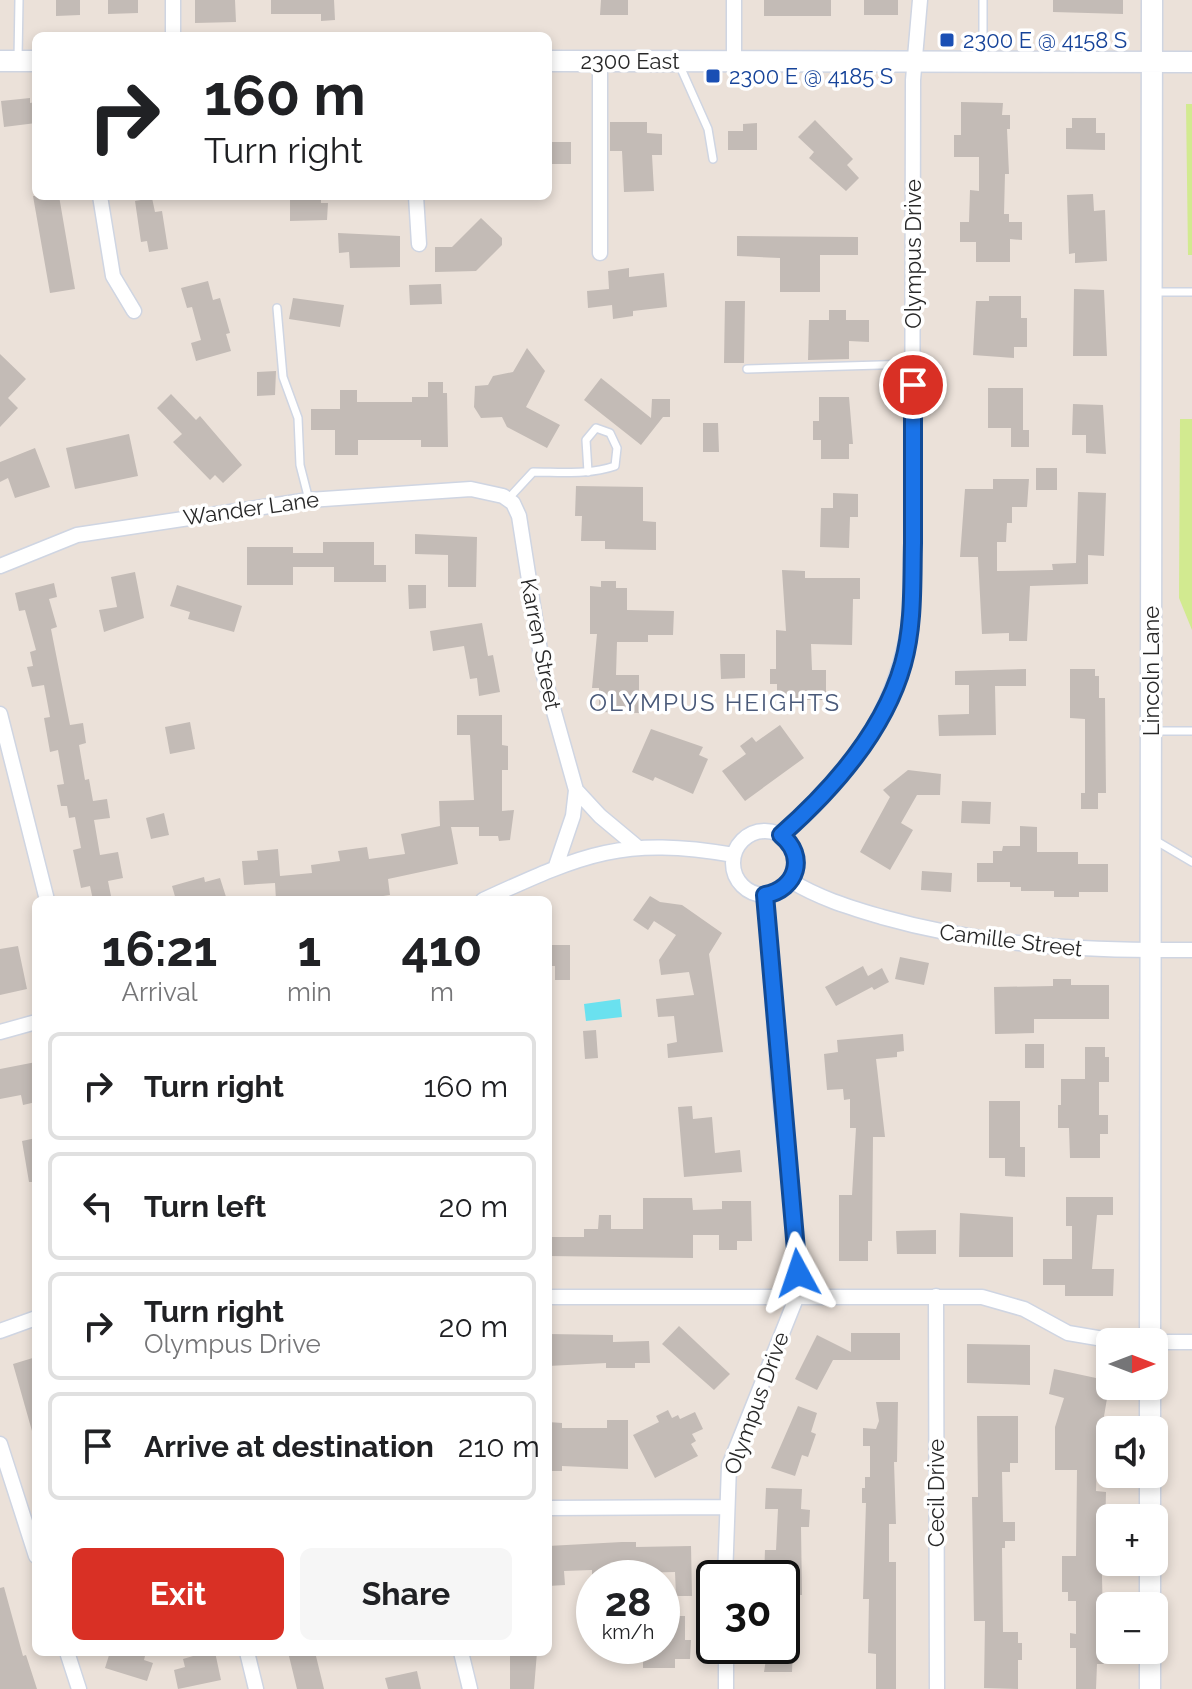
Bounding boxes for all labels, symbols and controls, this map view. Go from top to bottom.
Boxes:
place label: 2300 E @ 4158 S [963,27,1127,53]
marker: 2300 E @ 4158 S [938,31,956,49]
street label: 2300 East [580,48,680,74]
text: 160 m [204,62,366,128]
place label: 2300 E @ 4185 S [729,63,893,89]
icon: right [72,64,176,168]
marker: 2300 E @ 4185 S [704,67,722,85]
text: Turn right [204,129,363,171]
street label: Olympus Drive [900,179,926,329]
pin [879,351,947,419]
icon: arrive [891,363,935,407]
street label: Wander Lane [182,486,321,530]
street label: Karren Street [515,576,567,713]
street label: Lincoln Lane [1138,606,1164,736]
district label: OLYMPUS HEIGHTS [589,688,841,717]
street label: Camille Street [938,918,1084,962]
text: 16:21 [102,921,217,977]
text: 1 [298,921,321,977]
text: 410 [402,921,482,977]
text: Arrival [121,977,198,1007]
text: min [287,977,332,1007]
text: m [430,977,454,1007]
icon: right [76,1064,120,1108]
text: Turn right [144,1069,284,1104]
text: 160 m [423,1069,508,1104]
icon: left [76,1184,120,1228]
text: Turn left [144,1189,266,1224]
text: 20 m [439,1189,508,1224]
position arrow [756,1231,840,1315]
text: Turn right [144,1294,284,1329]
icon: right [76,1304,120,1348]
text: 20 m [439,1309,508,1344]
street label: Olympus Drive [718,1328,794,1478]
north arrow [1096,1328,1168,1400]
map controls [1096,1328,1168,1664]
text: Olympus Drive [144,1329,321,1359]
button: sound [1096,1416,1168,1488]
icon: arrive [76,1424,120,1468]
text: Arrive at destination [144,1429,434,1464]
text: 210 m [458,1429,540,1464]
street label: Cecil Drive [923,1439,949,1547]
button: + [1096,1504,1168,1576]
button: Exit [72,1548,284,1640]
button: Share [300,1548,512,1640]
speed limit sign: 30 [696,1560,800,1664]
text: 28 [605,1578,651,1625]
button: − [1096,1592,1168,1664]
text: km/h [602,1620,654,1644]

